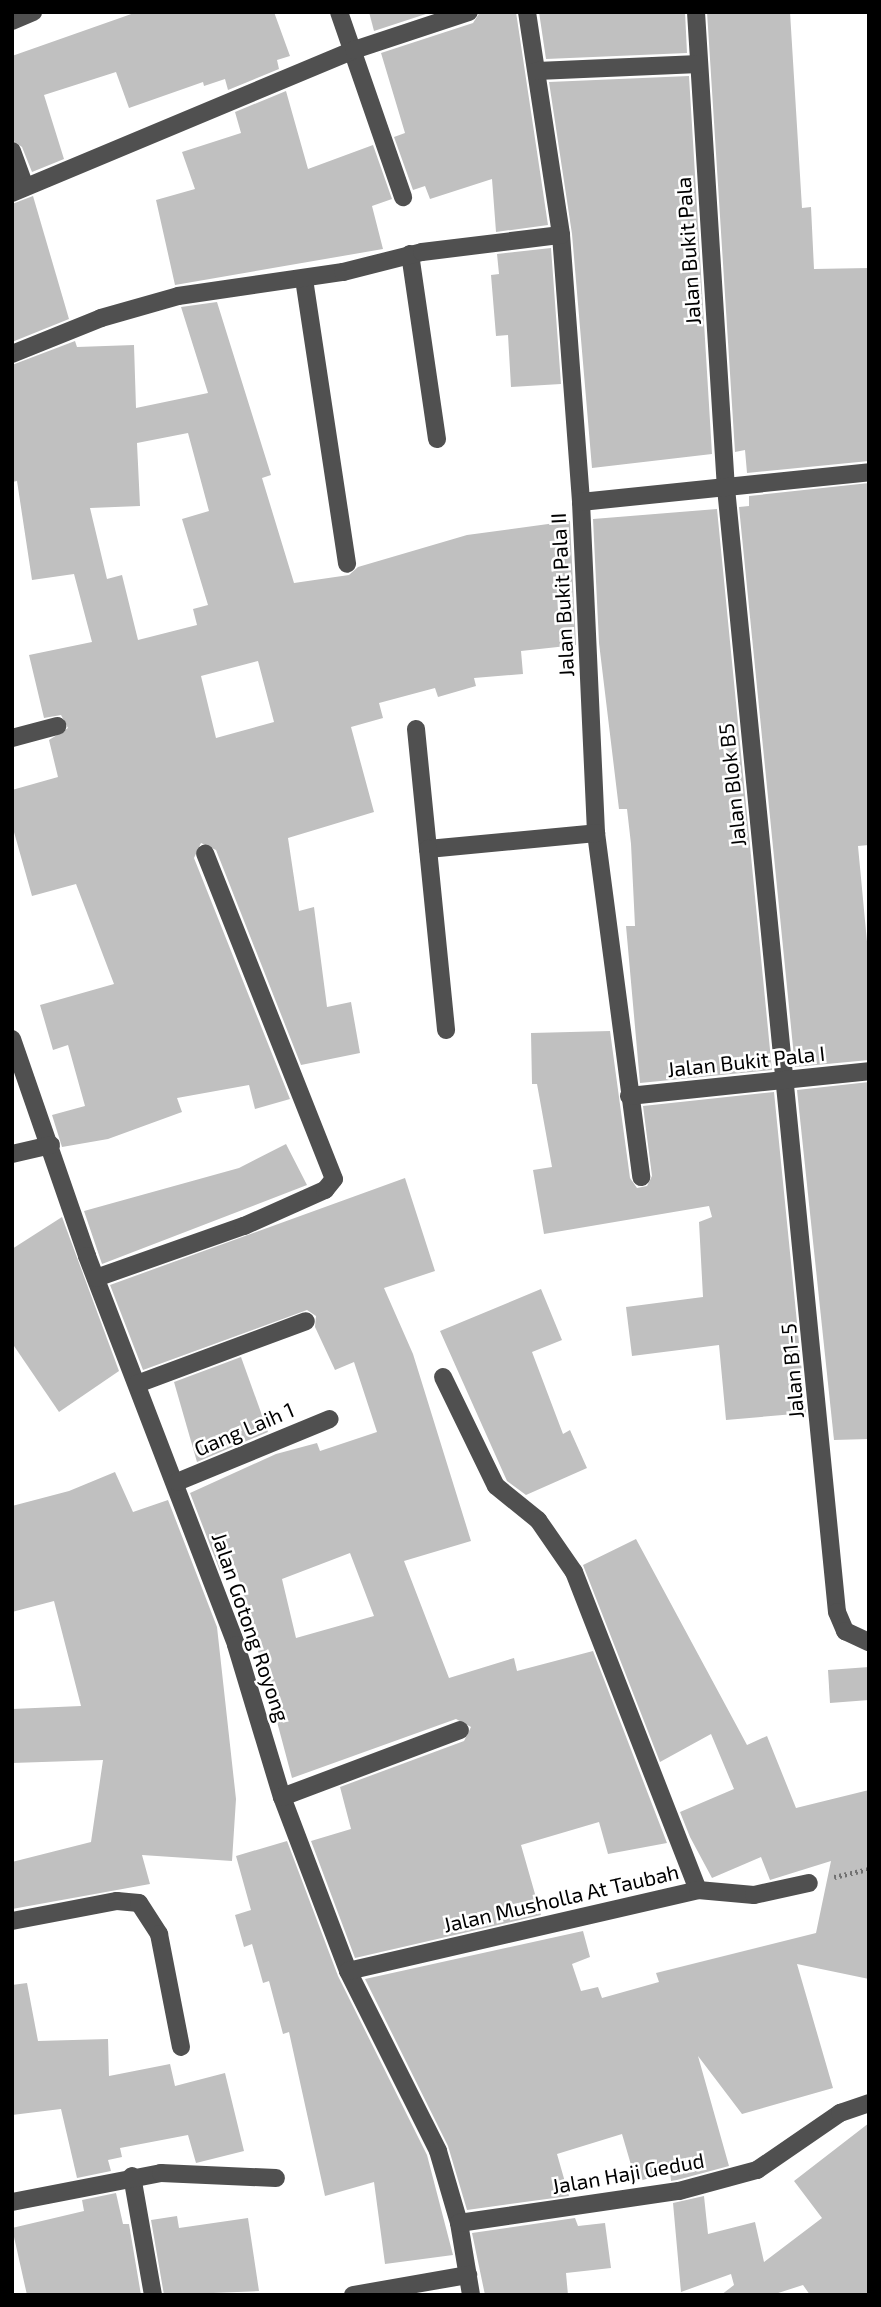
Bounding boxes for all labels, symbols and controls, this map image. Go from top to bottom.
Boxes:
street label: Jalan Bukit Pala [670,176,706,326]
street label: Jalan Bukit Pala II [545,512,579,678]
street label: Jalan Blok B5 [713,722,751,848]
street label: Jalan Bukit Pala I [666,1040,826,1082]
street label: Jalan B1-5 [775,1322,809,1420]
street label: Gang Laih 1 [190,1397,298,1461]
street label: Jalan Gotong Royong [207,1529,295,1725]
street label: Jalan Musholla At Taubah [440,1858,682,1938]
street label: Jalan Haji Gedud [550,2147,706,2199]

